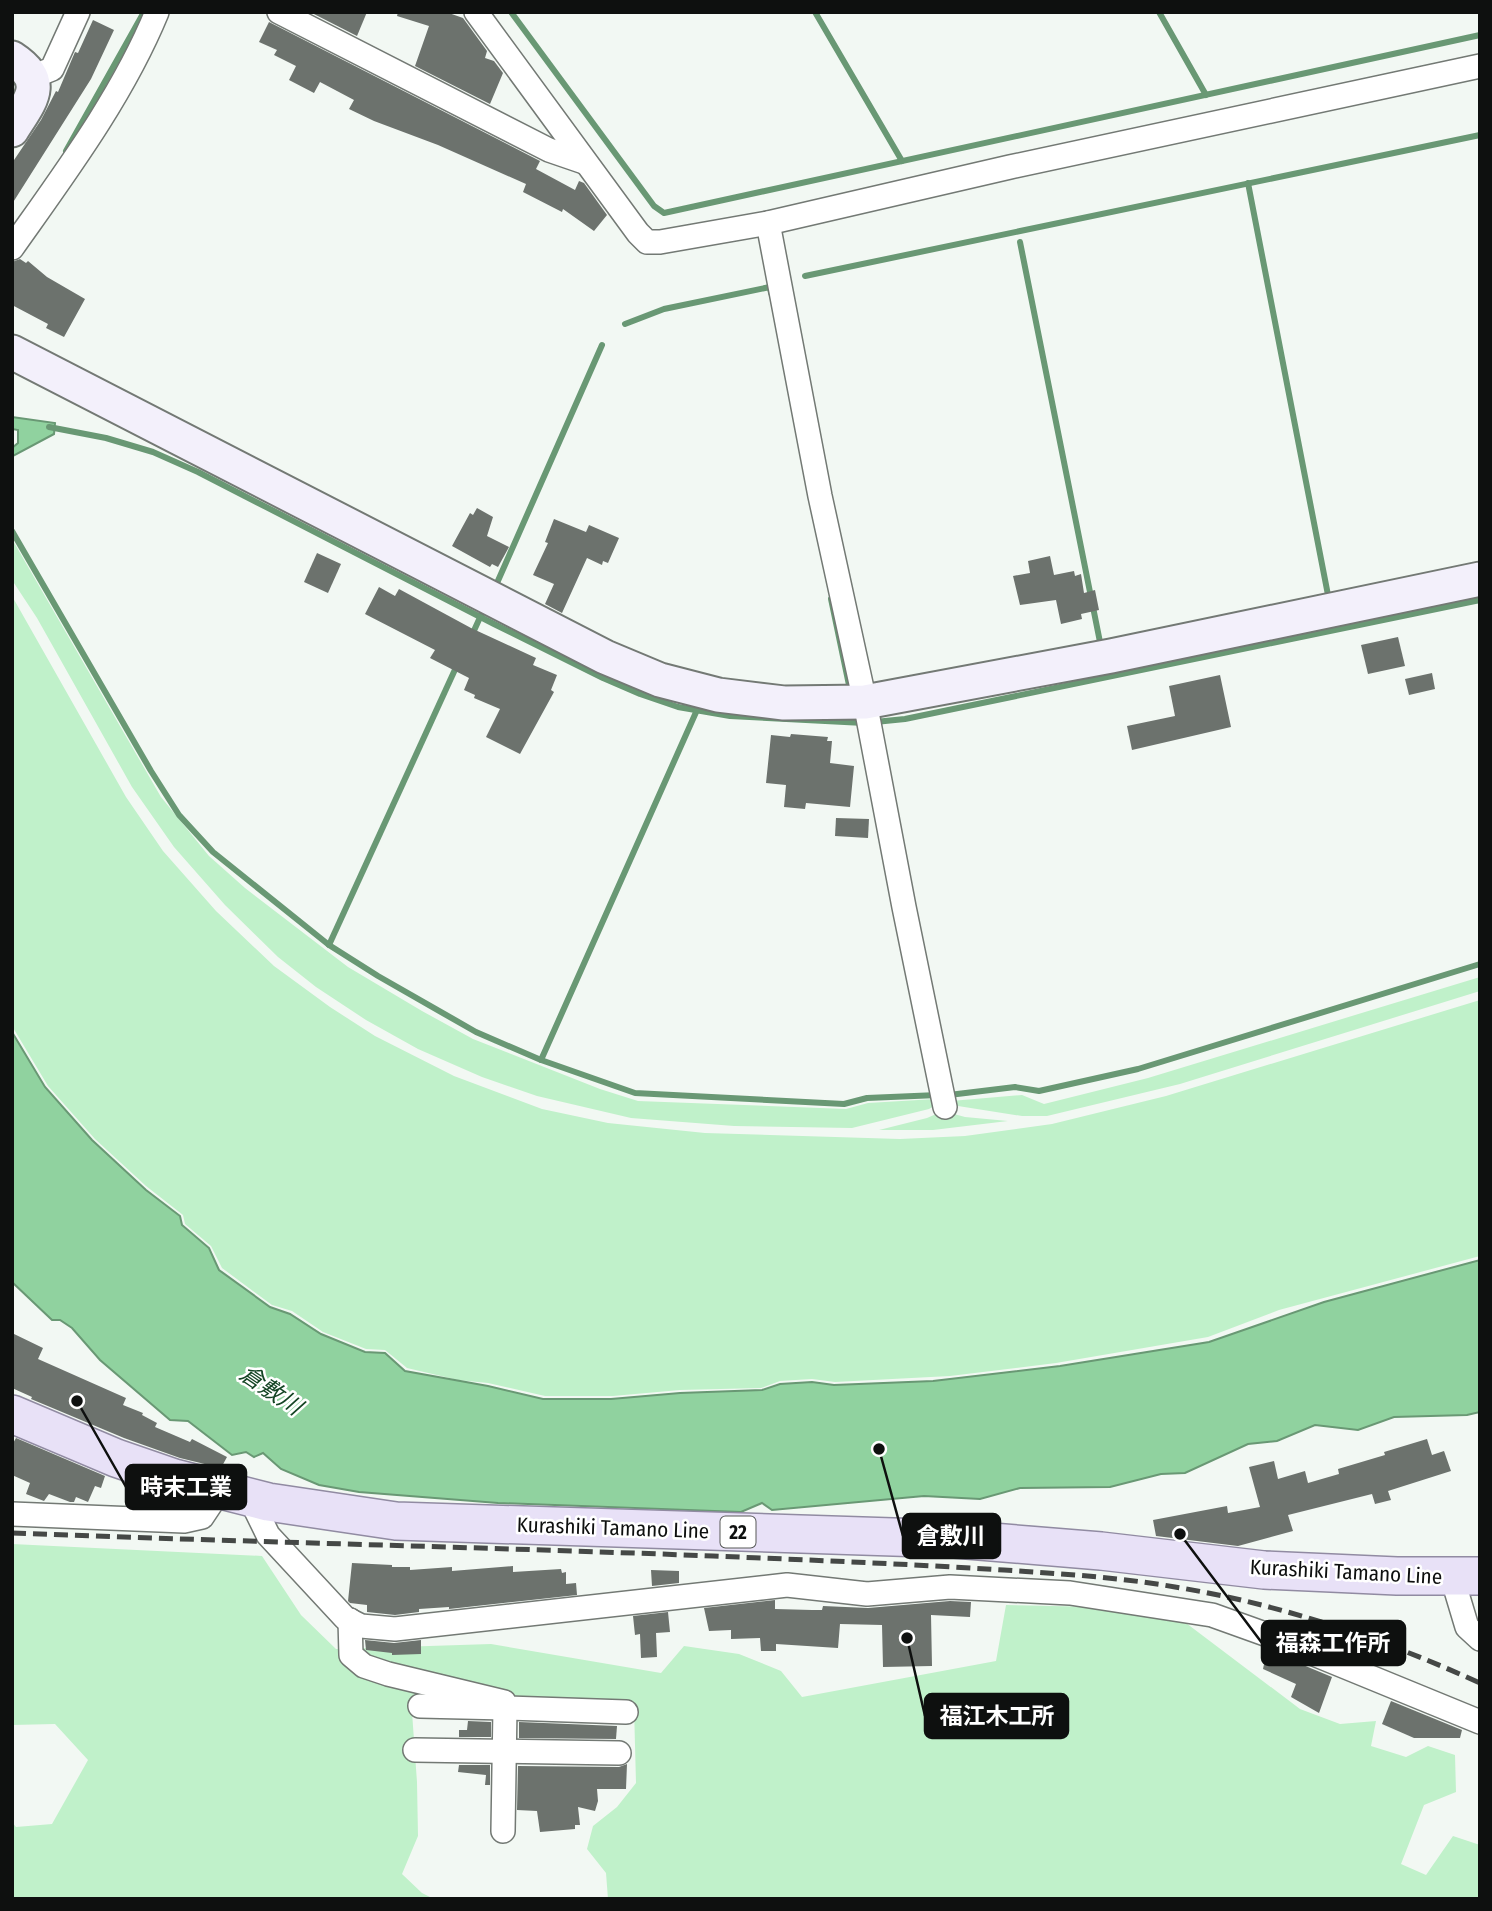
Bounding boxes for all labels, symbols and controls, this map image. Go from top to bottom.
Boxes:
water label: 倉敷川 [235,1359,310,1423]
callout: 時末工業 [126,1465,246,1509]
text: 時末工業 [140,1473,232,1501]
street label: Kurashiki Tamano Line [516,1512,710,1544]
callout: 倉敷川 [903,1514,1000,1558]
road number: 22 [720,1516,756,1548]
text: 倉敷川 [917,1522,986,1550]
street label: Kurashiki Tamano Line [1249,1554,1443,1590]
callout: 福森工作所 [1262,1621,1405,1665]
text: 福森工作所 [1276,1629,1391,1657]
callout: 福江木工所 [925,1694,1068,1738]
text: 福江木工所 [940,1702,1055,1730]

